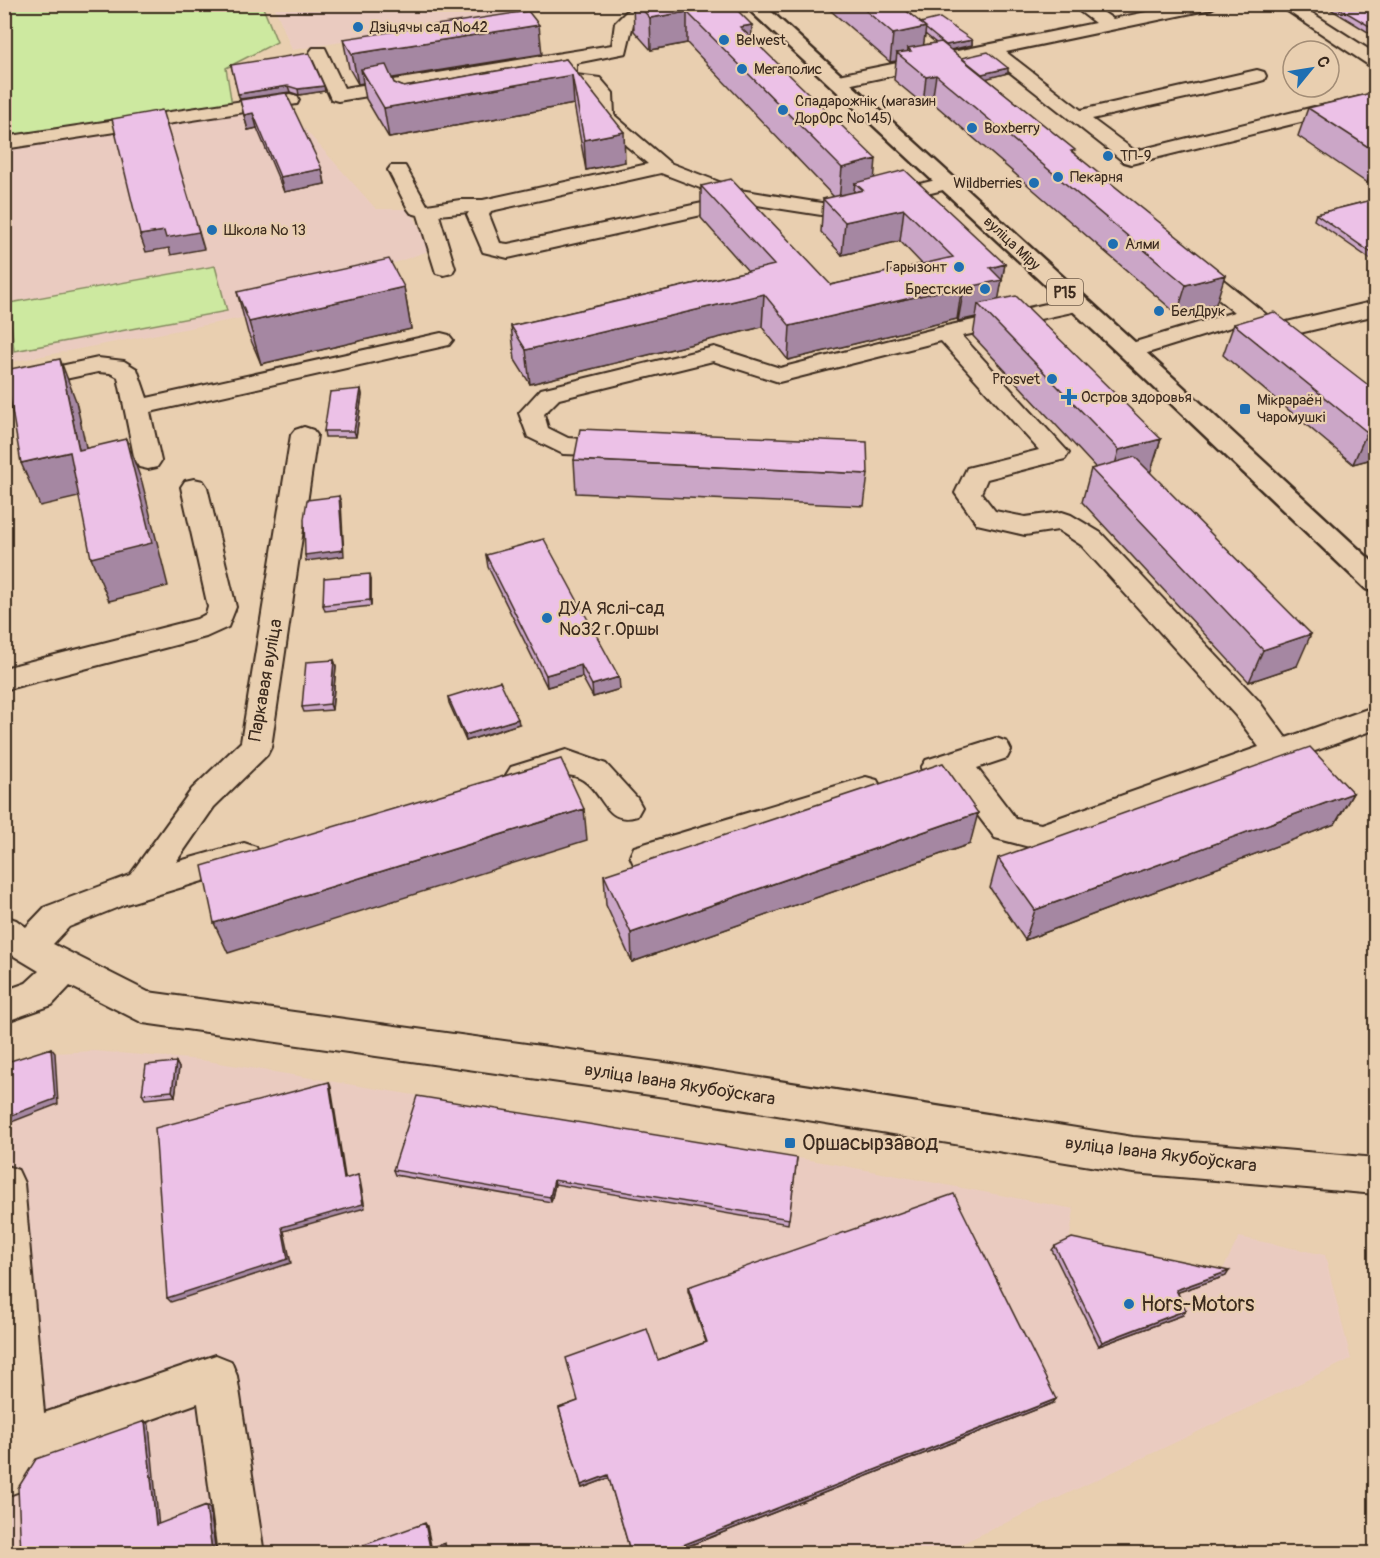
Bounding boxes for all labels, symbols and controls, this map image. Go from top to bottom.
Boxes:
place label: Дзіцячы сад №42 [369,18,488,37]
marker: Дзіцячы сад №42 [351,20,365,34]
place label: Belwest [736,31,787,50]
marker: Belwest [717,33,731,47]
north arrow [1281,39,1341,99]
text: С [1312,53,1334,71]
place label: Мегаполис [754,60,823,79]
marker: Мегаполис [735,62,749,76]
place label: Спадарожнік (магазин ДорОрс №145) [794,92,936,128]
marker: Спадарожнік (магазин ДорОрс №145) [776,103,790,117]
place label: Boxberry [984,119,1040,138]
marker: Boxberry [965,121,979,135]
place label: ТП-9 [1120,147,1151,166]
marker: ТП-9 [1101,149,1115,163]
place label: Пекарня [1070,168,1123,187]
marker: Пекарня [1051,170,1065,184]
place label: Wildberries [953,174,1022,193]
marker: Wildberries [1027,176,1041,190]
street label: вуліца Міру [979,212,1045,275]
place label: Школа № 13 [224,221,306,240]
marker: Школа № 13 [205,223,219,237]
place label: Алми [1125,235,1160,254]
marker: Алми [1106,237,1120,251]
place label: Гарызонт [886,258,947,277]
marker: Гарызонт [952,260,966,274]
road number: Р15 [1047,279,1083,305]
place label: Брестские [905,280,974,299]
marker: Брестские [978,282,992,296]
place label: БелДрук [1171,302,1226,321]
marker: БелДрук [1152,304,1166,318]
place label: Prosvet [992,370,1041,389]
marker: Prosvet [1045,372,1059,386]
place label: Остров здоровья [1081,388,1192,407]
marker: Остров здоровья [1062,390,1076,404]
place label: Мікрараён Чаромушкі [1257,391,1326,427]
marker: Мікрараён Чаромушкі [1238,402,1252,416]
place label: ДУА Яслі-сад №32 г.Оршы [558,597,665,641]
marker: ДУА Яслі-сад №32 г.Оршы [540,611,554,625]
street label: Паркавая вуліца [243,617,288,743]
street label: вуліца Івана Якубоўскага [583,1058,777,1111]
place label: Оршасырзавод [802,1130,938,1157]
street label: вуліца Івана Якубоўскага [1064,1131,1258,1178]
marker: Оршасырзавод [783,1136,797,1150]
place label: Hors-Motors [1141,1291,1255,1318]
marker: Hors-Motors [1122,1297,1136,1311]

